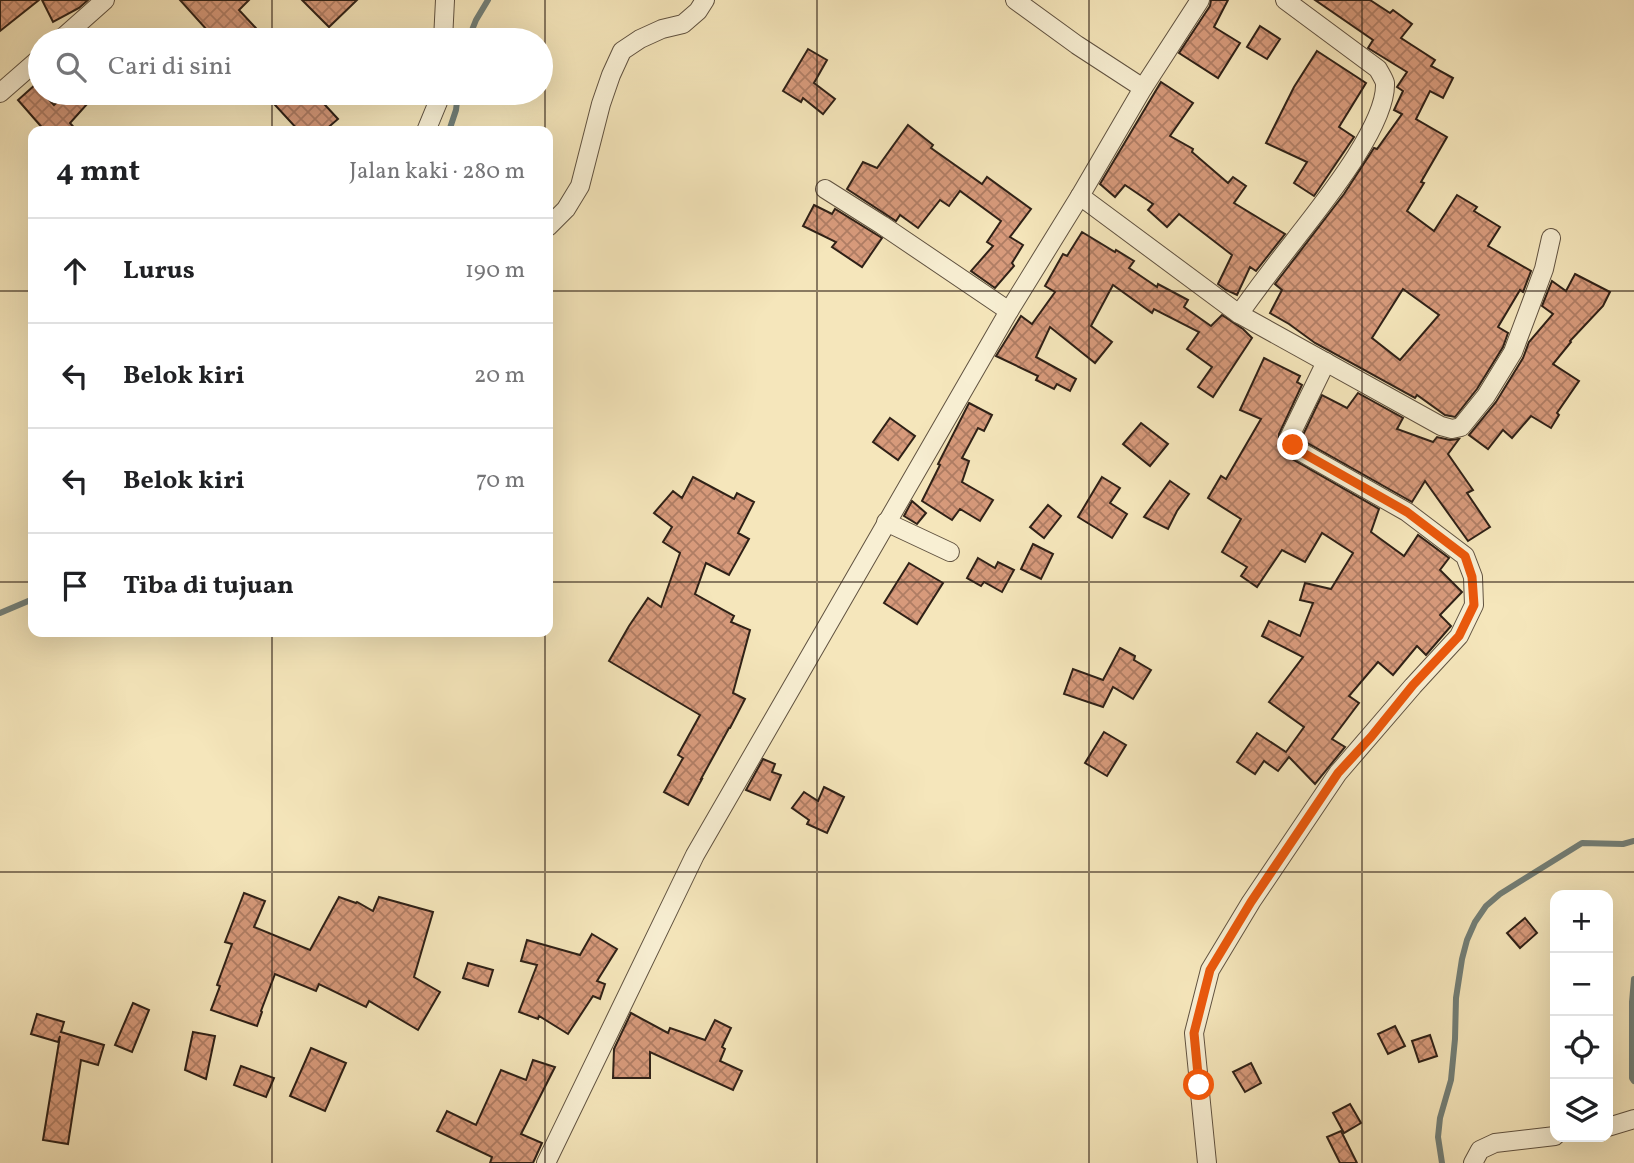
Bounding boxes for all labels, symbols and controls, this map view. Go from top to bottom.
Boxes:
search box [28,28,553,105]
icon: search [52,48,90,86]
text: Cari di sini [108,49,232,85]
text: 4 mnt [56,151,140,193]
text: Jalan kaki · 280 m [349,156,525,188]
icon: ahead [56,252,94,290]
text: Lurus [123,253,195,289]
text: 190 m [465,255,525,287]
icon: left [56,357,94,395]
text: Belok kiri [123,358,245,394]
text: 20 m [474,360,525,392]
route end [1277,429,1308,460]
icon: left [56,462,94,500]
text: Belok kiri [123,463,245,499]
text: 70 m [476,465,525,497]
icon: arrive [56,567,94,605]
text: Tiba di tujuan [123,568,294,604]
map controls [1550,890,1613,1142]
button: + [1550,890,1613,953]
button: − [1550,953,1613,1016]
button: locate [1550,1016,1613,1079]
route start [1183,1069,1214,1100]
button: layers [1550,1079,1613,1142]

